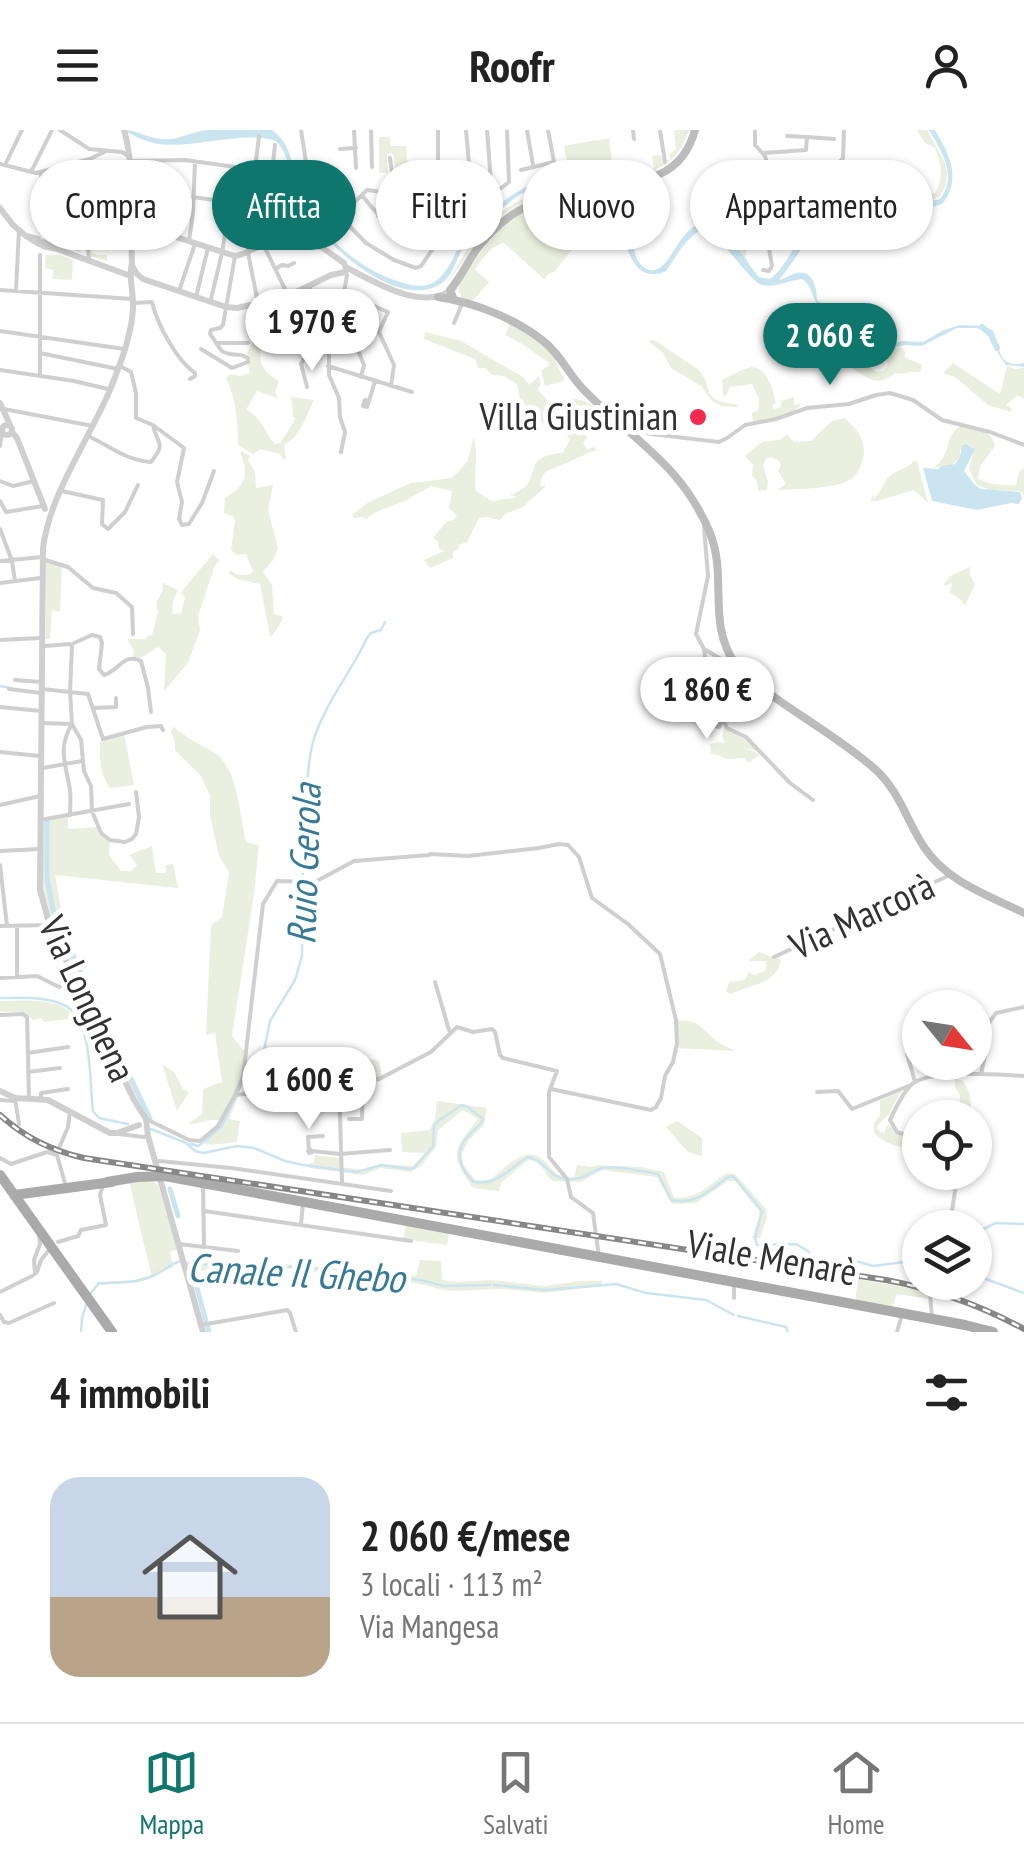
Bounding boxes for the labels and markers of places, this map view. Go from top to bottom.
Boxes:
pin: 1 970 € [220,289,404,374]
pin: 2 060 € [738,303,922,388]
place label: Villa Giustinian [478,391,678,440]
marker: Villa Giustinian [687,406,709,428]
pin: 1 860 € [615,657,799,742]
pin: 1 600 € [217,1047,401,1132]

